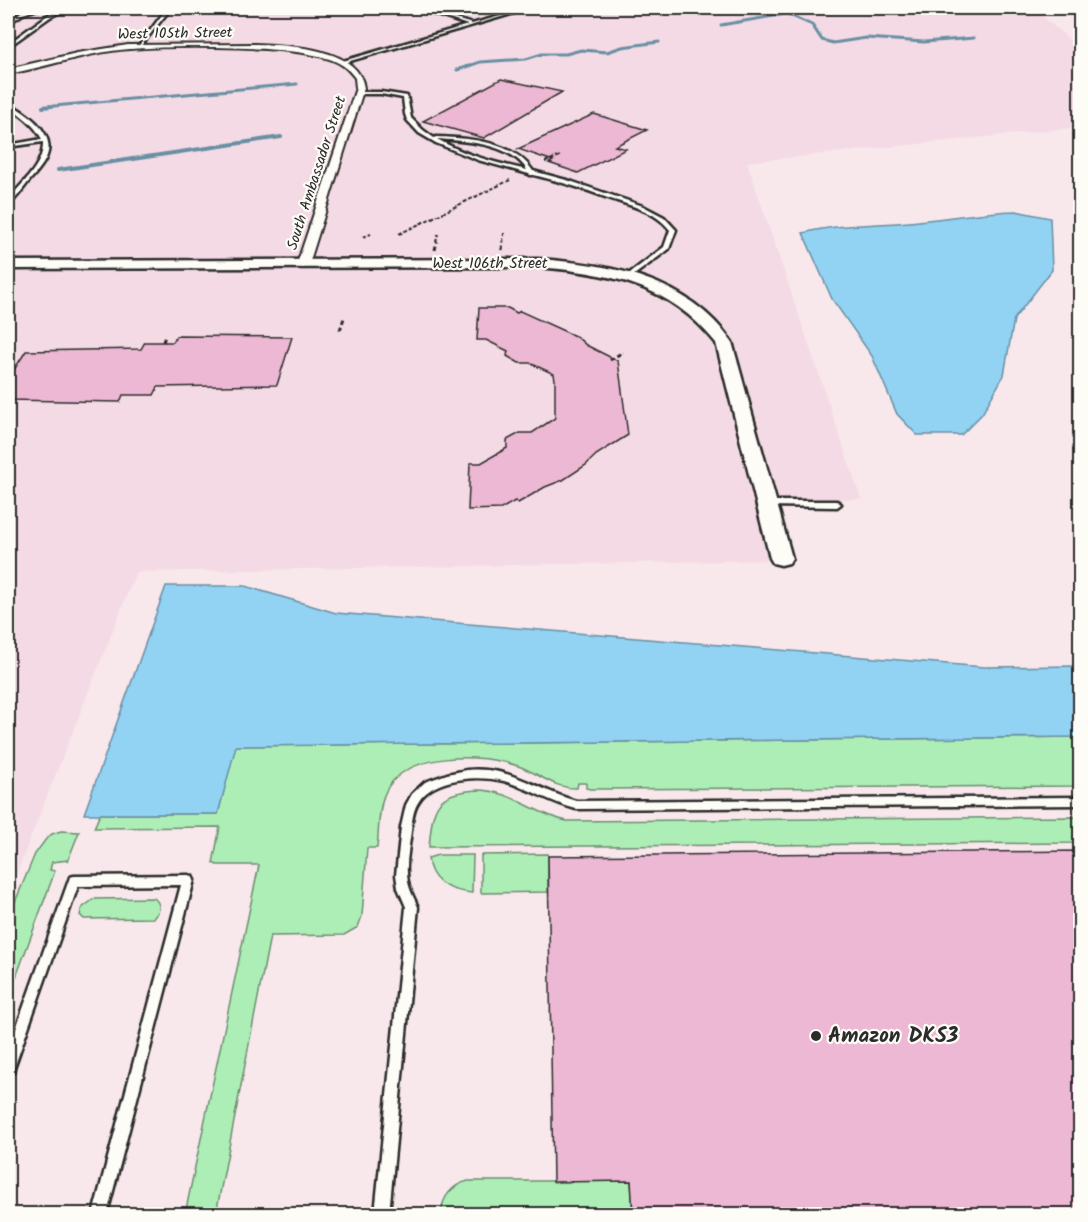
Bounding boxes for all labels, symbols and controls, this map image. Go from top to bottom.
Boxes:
street label: West 105th Street [117,21,233,47]
street label: South Ambassador Street [281,93,353,253]
street label: West 106th Street [432,252,548,276]
place label: Amazon DKS3 [828,1020,959,1053]
marker: Amazon DKS3 [809,1029,823,1043]

